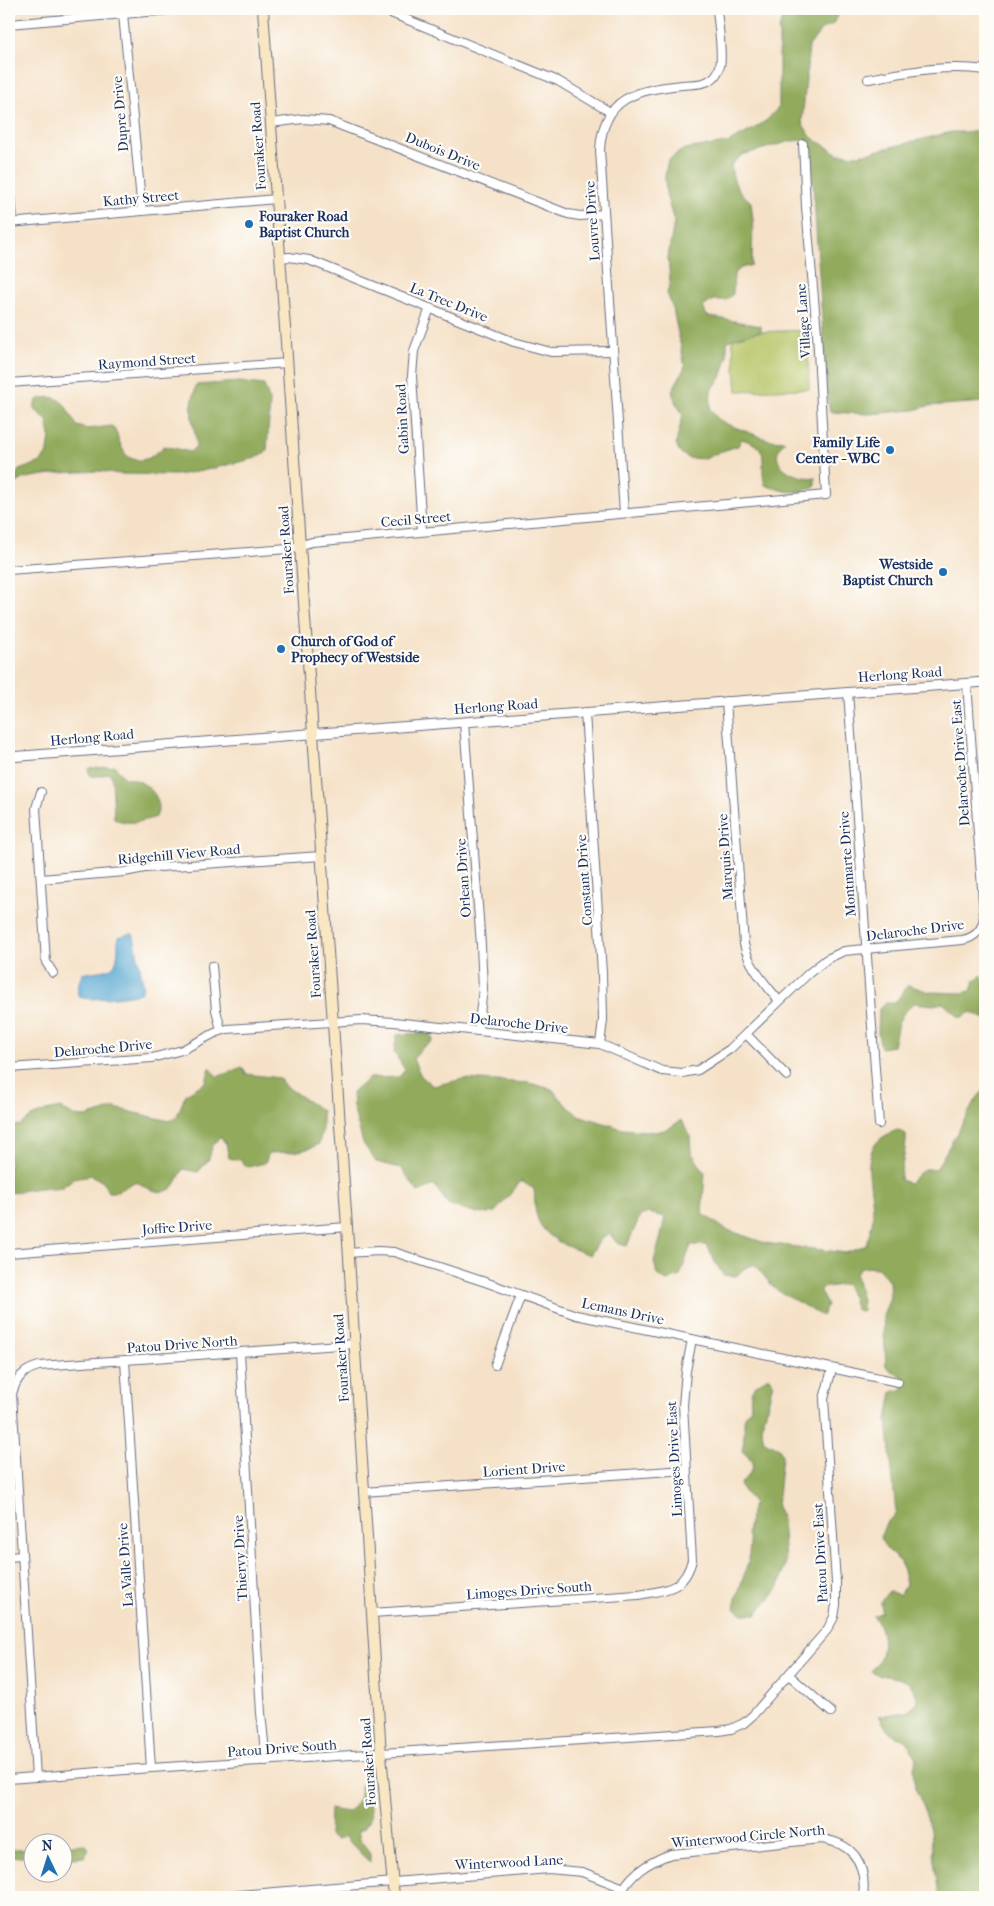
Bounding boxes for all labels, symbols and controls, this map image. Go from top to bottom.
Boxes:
street label: Dupre Drive [109,75,132,153]
street label: Fouraker Road [247,101,270,191]
street label: Dubois Drive [403,129,483,174]
street label: Louvre Drive [581,180,604,262]
street label: Kathy Street [102,187,180,210]
place label: Fouraker Road Baptist Church [258,208,351,241]
marker: Fouraker Road Baptist Church [243,218,255,230]
street label: La Trec Drive [407,279,490,326]
street label: Village Lane [792,283,815,360]
street label: Raymond Street [97,350,197,373]
street label: Gabin Road [392,383,413,454]
place label: Family Life Center - WBC [796,434,880,467]
marker: Family Life Center - WBC [884,444,896,456]
street label: Fouraker Road [275,505,298,595]
street label: Cecil Street [380,508,452,531]
place label: Westside Baptist Church [843,556,934,589]
marker: Westside Baptist Church [937,566,949,578]
place label: Church of God of Prophecy of Westside [291,633,420,666]
marker: Church of God of Prophecy of Westside [275,643,287,655]
street label: Herlong Road [857,663,943,686]
street label: Herlong Road [453,695,539,718]
street label: Delaroche Drive East [948,699,973,827]
street label: Herlong Road [49,725,135,750]
street label: Montmarte Drive [835,810,860,917]
street label: Marquis Drive [714,813,737,901]
street label: Constant Drive [573,834,596,926]
street label: Orlean Drive [452,838,475,918]
street label: Ridgehill View Road [117,841,242,868]
street label: Fouraker Road [302,909,325,999]
street label: Delaroche Drive [865,916,965,945]
street label: Delaroche Drive [469,1010,569,1037]
street label: Delaroche Drive [53,1036,153,1061]
street label: Joffre Drive [140,1217,213,1239]
street label: Lemans Drive [580,1294,666,1329]
street label: Fouraker Road [330,1313,353,1403]
street label: Patou Drive North [126,1332,238,1357]
street label: Limoges Drive East [663,1401,686,1517]
street label: Lorient Drive [482,1458,566,1481]
street label: Patou Drive East [809,1503,832,1603]
street label: Thiervy Drive [230,1514,251,1601]
street label: La Valle Drive [114,1522,137,1608]
street label: Limoges Drive South [466,1578,593,1603]
street label: Fouraker Road [357,1717,380,1807]
street label: Patou Drive South [227,1736,338,1761]
street label: Winterwood Circle North [670,1821,826,1852]
north arrow [22,1834,72,1884]
text: N [41,1837,53,1854]
street label: Winterwood Lane [453,1851,564,1874]

